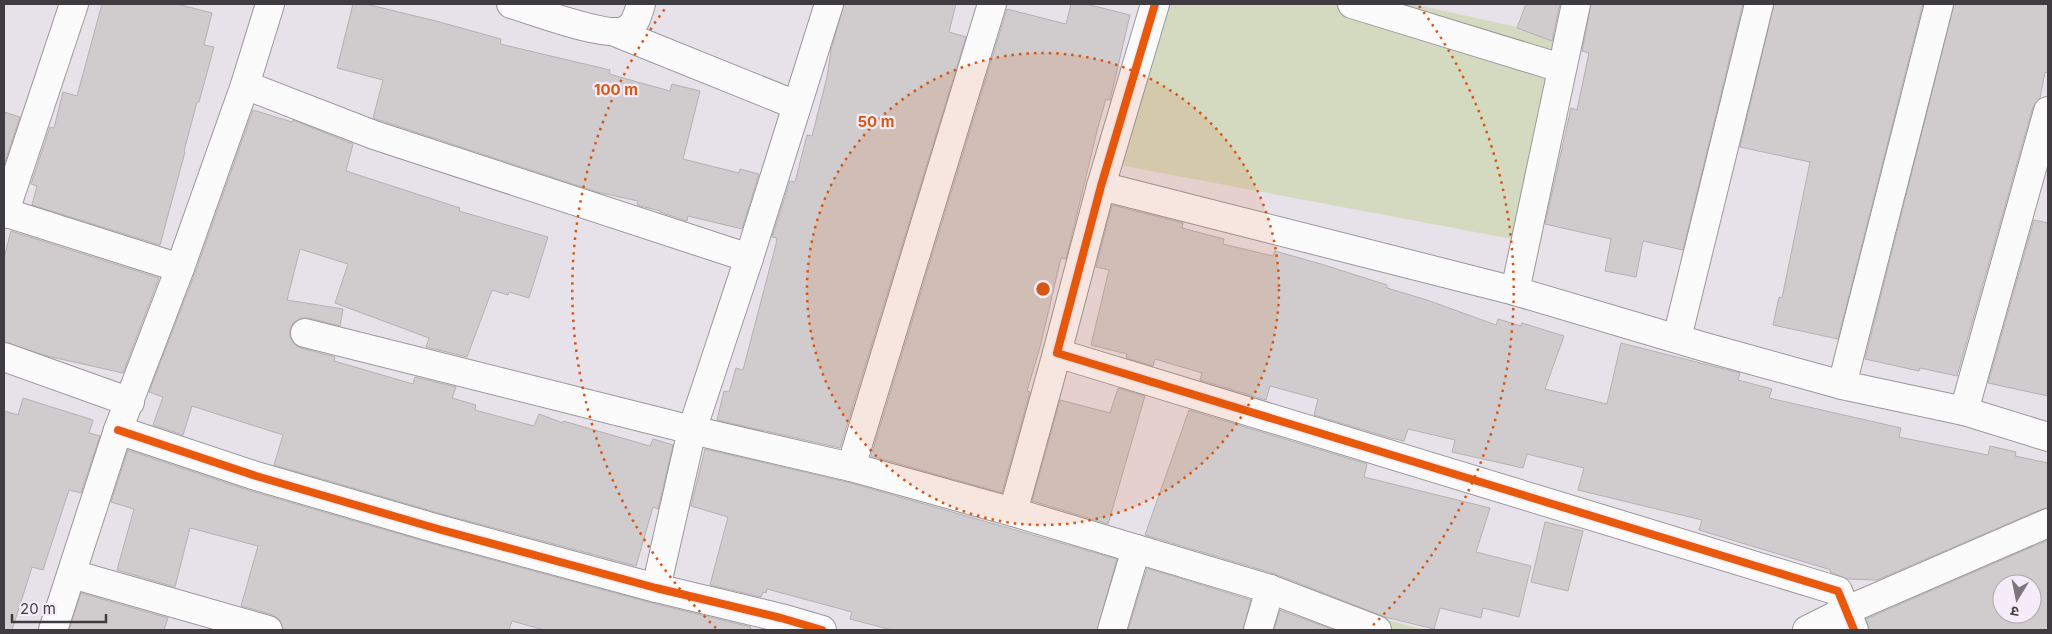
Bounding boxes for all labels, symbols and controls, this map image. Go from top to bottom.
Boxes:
text: 100 m [594,80,638,99]
text: 50 m [858,112,894,131]
centre of rings [1034,280,1052,298]
north arrow [1992,574,2042,624]
scale bar [12,592,106,624]
text: 20 m [20,599,56,618]
text: उ [2008,603,2020,621]

